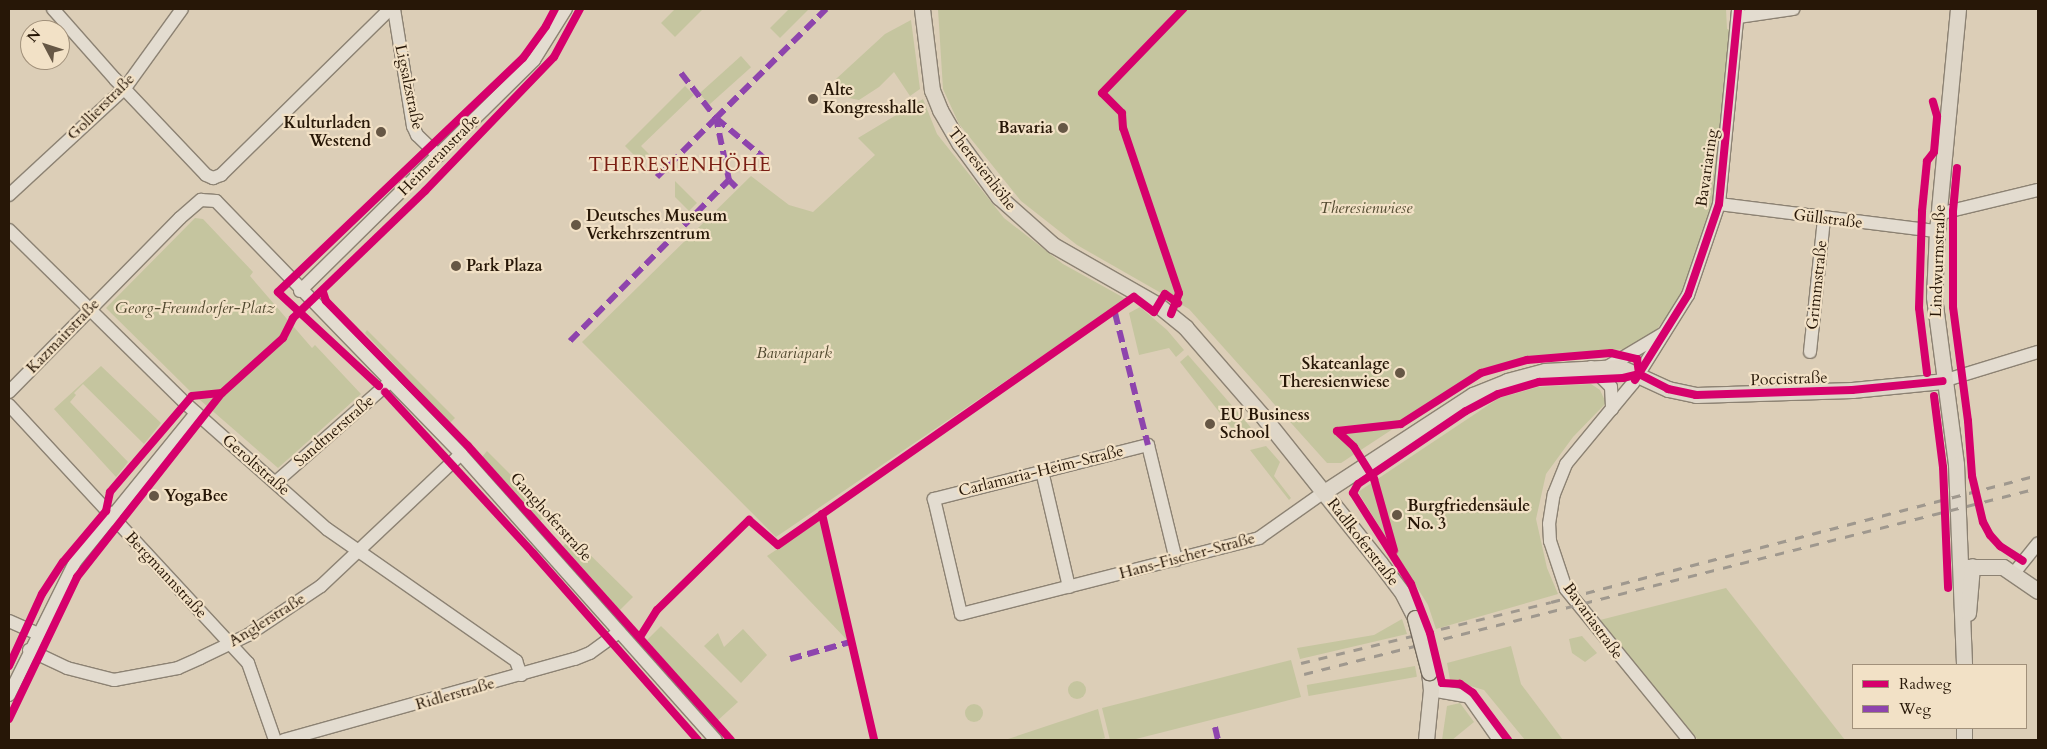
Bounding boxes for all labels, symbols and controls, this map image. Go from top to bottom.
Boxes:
north arrow [20,20,70,70]
text: N [23,25,45,46]
street label: Ligsalzstraße [391,43,427,131]
street label: Gollierstraße [63,69,139,145]
place label: Alte Kongresshalle [823,80,924,118]
marker: Alte Kongresshalle [807,93,819,105]
street label: Heimeranstraße [394,110,484,200]
place label: Kulturladen Westend [283,113,371,151]
place label: Bavaria [998,118,1053,138]
marker: Bavaria [1057,122,1069,134]
street label: Theresienhöhe [943,123,1021,215]
marker: Kulturladen Westend [375,126,387,138]
street label: Bavariaring [1692,128,1722,208]
district label: THERESIENHÖHE [587,155,773,177]
park label: Theresienwiese [1320,198,1412,218]
street label: Lindwurmstraße [1926,204,1950,318]
street label: Güllstraße [1792,205,1864,233]
place label: Deutsches Museum Verkehrszentrum [586,206,727,244]
marker: Deutsches Museum Verkehrszentrum [570,219,582,231]
street label: Grimmstraße [1803,239,1831,331]
place label: Park Plaza [466,256,543,276]
marker: Park Plaza [450,260,462,272]
street label: Kazmairstraße [23,295,103,377]
park label: Georg-Freundorfer-Platz [115,298,275,318]
park label: Bavariapark [756,343,832,363]
place label: Skateanlage Theresienwiese [1279,354,1390,392]
marker: Skateanlage Theresienwiese [1394,367,1406,379]
street label: Poccistraße [1750,368,1828,390]
street label: Sandtnerstraße [290,391,378,471]
place label: EU Business School [1220,405,1310,443]
marker: EU Business School [1204,418,1216,430]
street label: Geroltstraße [218,430,294,500]
street label: Carlamaria-Heim-Straße [957,441,1125,501]
street label: Ganghoferstraße [506,469,596,565]
place label: YogaBee [164,486,228,506]
marker: YogaBee [148,490,160,502]
street label: Radlkoferstraße [1323,494,1403,590]
place label: Burgfriedensäule No. 3 [1407,496,1530,534]
marker: Burgfriedensäule No. 3 [1391,509,1403,521]
street label: Bergmannstraße [121,528,211,622]
street label: Hans-Fischer-Straße [1117,529,1257,583]
street label: Bavariastraße [1559,579,1627,663]
street label: Anglerstraße [225,589,309,651]
legend [1852,664,2027,729]
street label: Ridlerstraße [413,674,497,714]
text: Radweg [1899,674,1951,694]
text: Weg [1899,699,1931,719]

